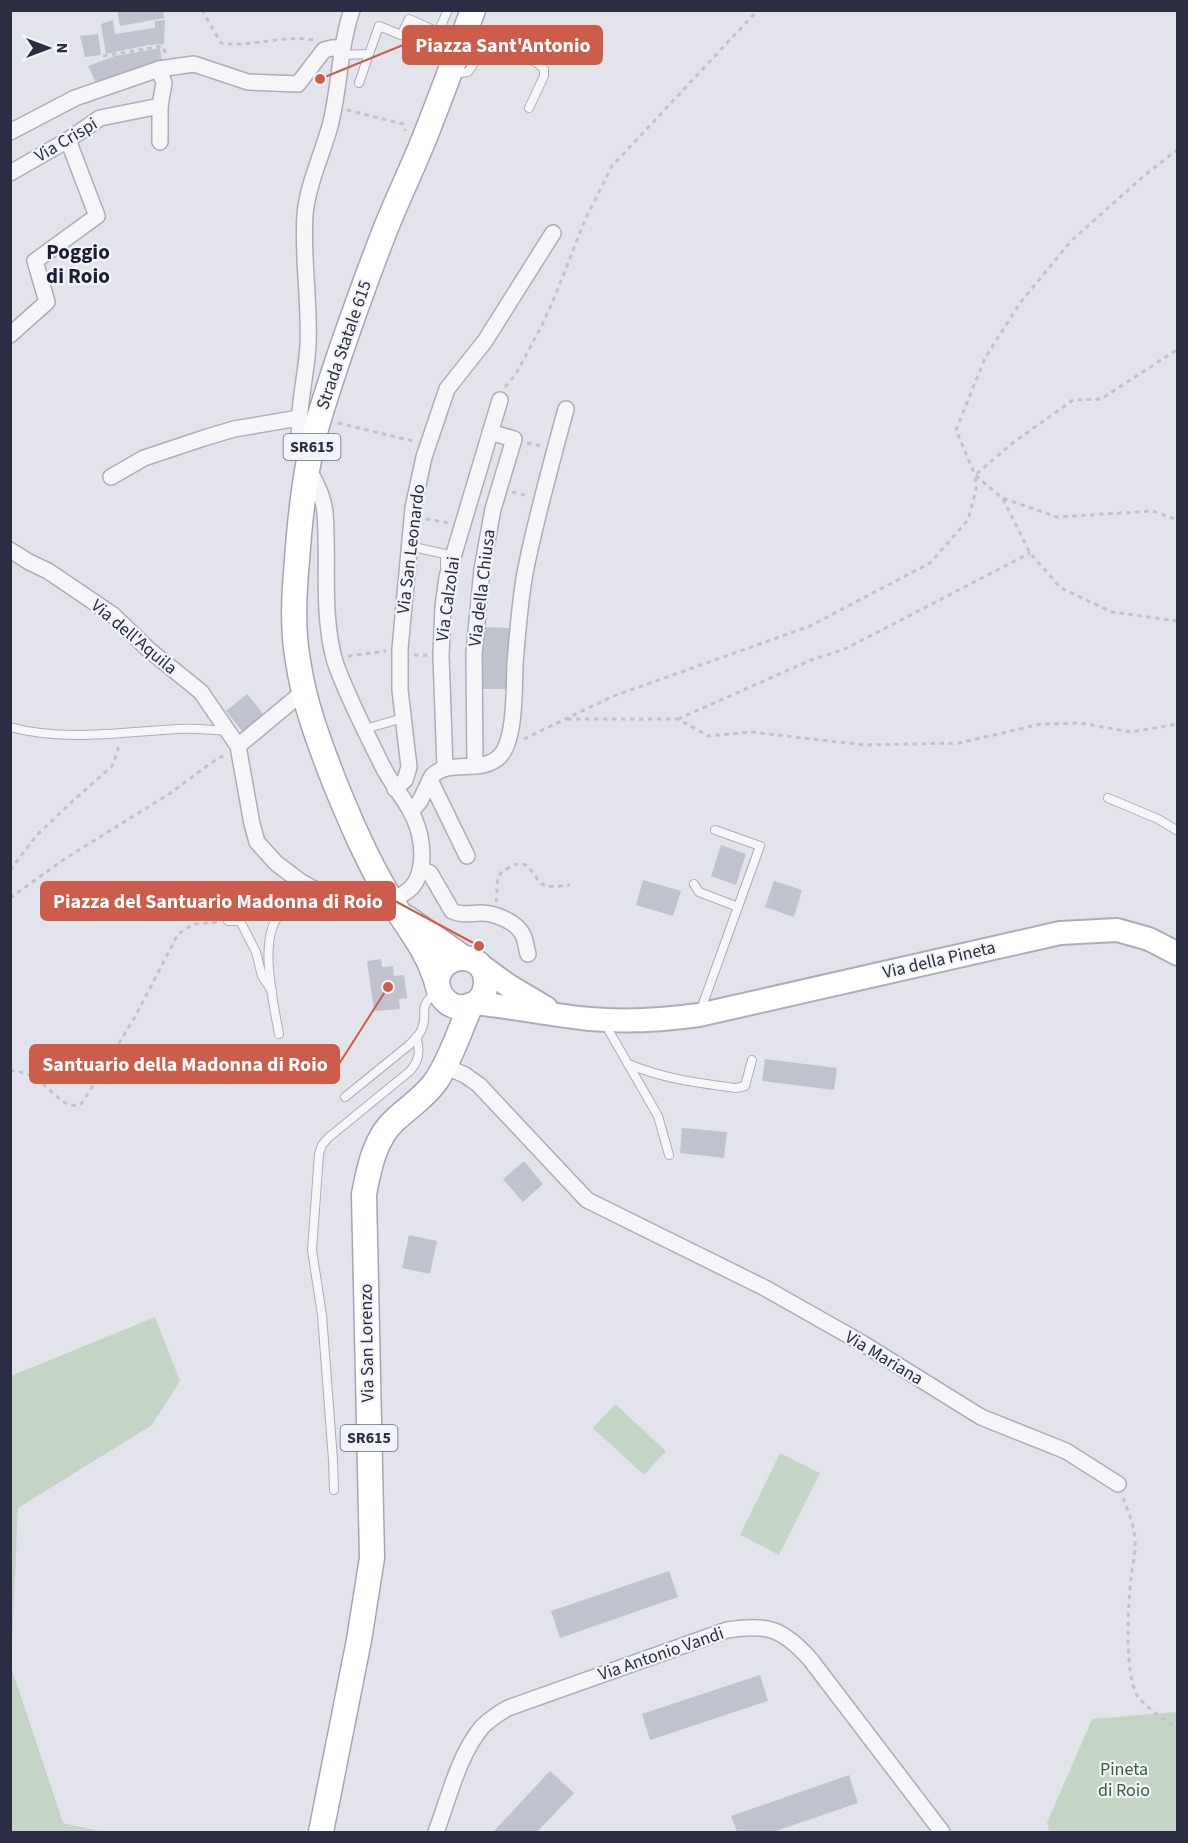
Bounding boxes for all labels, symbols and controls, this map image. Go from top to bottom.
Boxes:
north arrow [18,18,78,78]
callout: Piazza Sant'Antonio [403,26,602,64]
text: Piazza Sant'Antonio [415,32,591,60]
text: N [51,43,73,53]
street label: Via Crispi [30,111,102,169]
district label: Poggio di Roio [46,237,110,291]
street label: Strada Statale 615 [310,277,378,413]
road number: SR615 [284,434,340,460]
street label: Via San Leonardo [391,483,431,615]
street label: Via della Chiusa [462,528,502,648]
street label: Via Calzolai [430,555,466,643]
street label: Via dell'Aquila [86,593,182,681]
callout: Piazza del Santuario Madonna di Roio [41,882,395,920]
text: Piazza del Santuario Madonna di Roio [53,888,383,916]
street label: Via della Pineta [880,935,998,985]
callout: Santuario della Madonna di Roio [30,1045,339,1083]
text: Santuario della Madonna di Roio [42,1051,328,1079]
street label: Via San Lorenzo [353,1283,381,1403]
street label: Via Mariana [840,1325,928,1391]
road number: SR615 [340,1425,398,1451]
street label: Via Antonio Vandi [595,1621,727,1687]
park label: Pineta di Roio [1098,1757,1150,1803]

